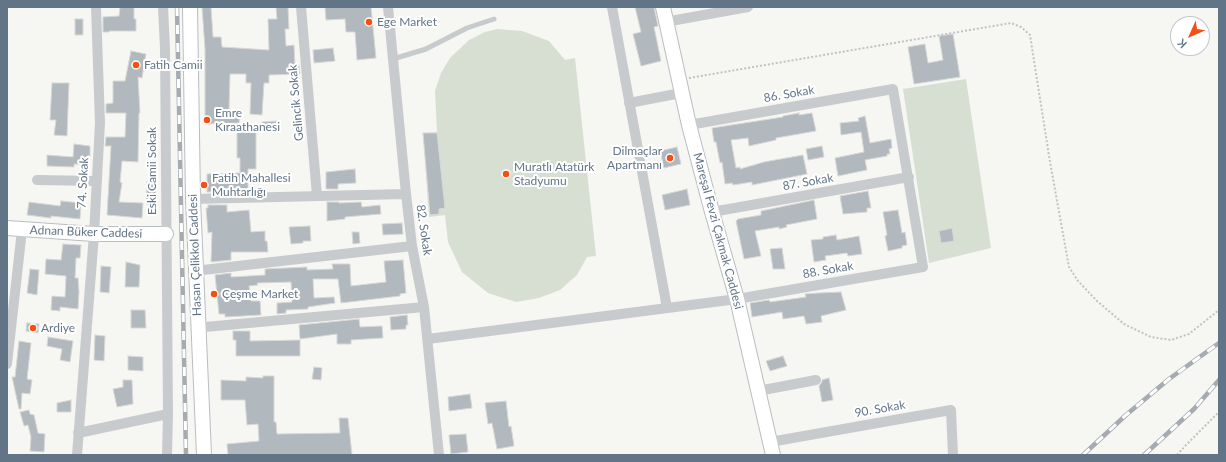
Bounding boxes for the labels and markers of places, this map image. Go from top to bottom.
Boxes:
place label: Ege Market [377,15,437,29]
marker: Ege Market [364,17,374,27]
place label: Fatih Camii [144,58,203,72]
marker: Fatih Camii [131,60,141,70]
place label: Emre Kıraathanesi [215,106,280,134]
marker: Emre Kıraathanesi [202,115,212,125]
place label: Dilmaçlar Apartmanı [607,144,662,172]
marker: Dilmaçlar Apartmanı [665,153,675,163]
place label: Muratlı Atatürk Stadyumu [514,160,594,188]
marker: Muratlı Atatürk Stadyumu [501,169,511,179]
place label: Fatih Mahallesi Muhtarlığı [212,171,291,199]
marker: Fatih Mahallesi Muhtarlığı [199,180,209,190]
place label: Çeşme Market [222,287,298,301]
marker: Çeşme Market [209,289,219,299]
place label: Ardiye [41,321,75,335]
marker: Ardiye [28,323,38,333]

